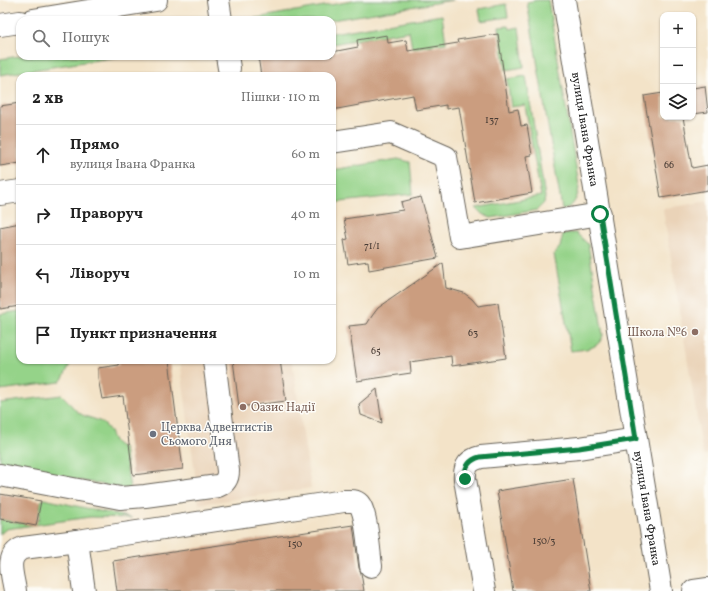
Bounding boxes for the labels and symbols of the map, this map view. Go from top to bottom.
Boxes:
street label: вулиця Івана Франка [567,71,602,188]
house number: 137 [485,113,499,127]
house number: 66 [664,158,674,172]
route start [591,205,609,223]
house number: 71/1 [364,239,380,253]
place label: Школа №6 [627,325,687,341]
house number: 63 [468,326,478,340]
marker: Школа №6 [690,327,700,337]
house number: 65 [371,344,381,358]
place label: Оазис Надії [251,400,315,416]
marker: Оазис Надії [238,402,248,412]
place label: Церква Адвентистів Сьомого Дня [161,420,273,450]
marker: Церква Адвентистів Сьомого Дня [148,429,158,439]
street label: вулиця Івана Франка [629,450,664,567]
route end [456,470,474,488]
house number: 150/3 [533,534,555,548]
house number: 150 [288,537,302,551]

